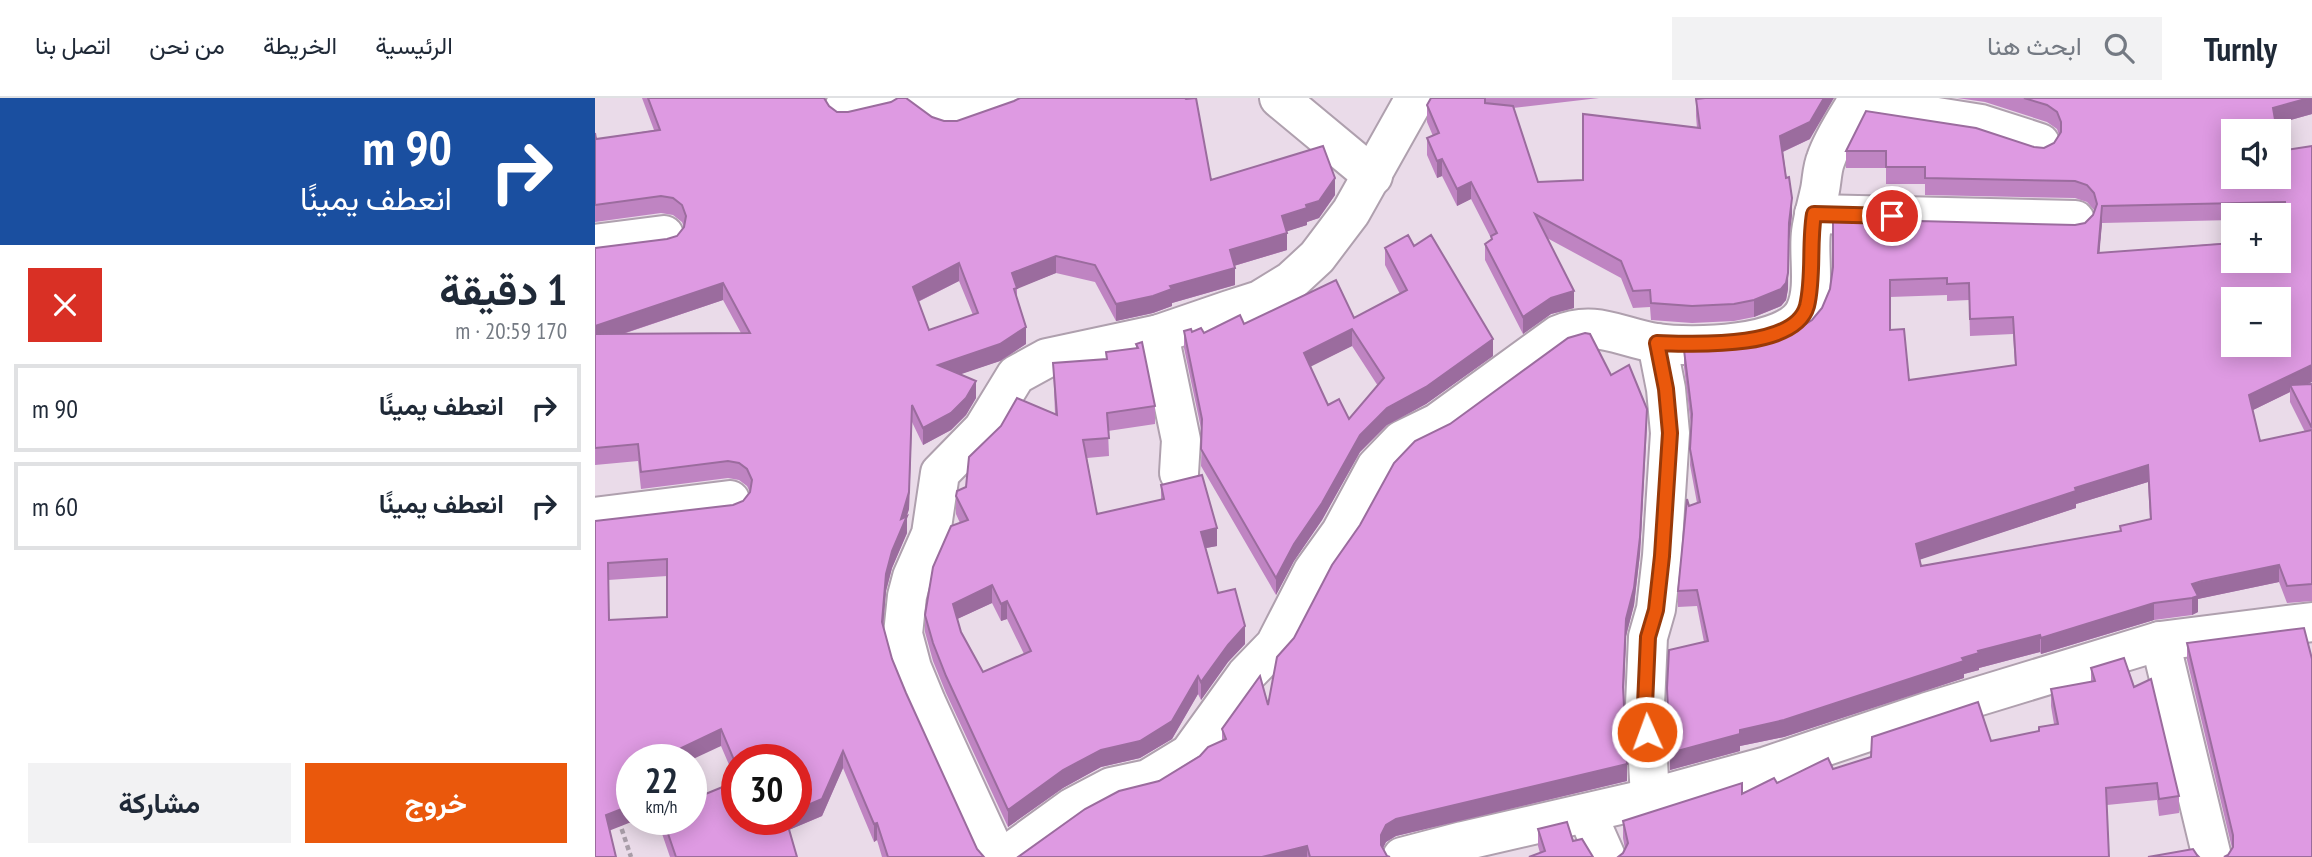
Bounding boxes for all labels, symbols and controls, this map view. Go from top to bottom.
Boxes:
search box [1672,17,2162,80]
text: Turnly [2204,27,2277,70]
text: ابحث هنا [1987,29,2082,62]
icon: search [2100,29,2138,67]
text: اتصل بنا [35,30,111,61]
text: من نحن [149,30,225,61]
text: الخريطة [263,30,337,61]
text: الرئيسية [375,30,453,61]
text: 90 m [363,115,452,179]
map controls [2221,119,2291,357]
button: sound [2221,119,2291,189]
icon: right [476,126,567,217]
text: انعطف يمينًا [300,177,452,219]
pin [1862,186,1922,246]
icon: arrive [1873,197,1911,235]
button: + [2221,203,2291,273]
text: 1 دقيقة [439,262,567,317]
button: close [28,268,102,342]
button: − [2221,287,2291,357]
text: 170 m · 20:59 [455,316,567,345]
text: انعطف يمينًا [379,389,504,422]
icon: right [525,389,563,427]
text: 90 m [32,392,78,425]
text: انعطف يمينًا [379,487,504,520]
icon: right [525,487,563,525]
text: 60 m [32,490,78,523]
position arrow [1610,695,1684,769]
speed limit sign: 30 [721,744,812,835]
text: 22 [645,757,678,803]
button: مشاركة [28,763,291,843]
button: خروج [305,763,567,843]
text: km/h [646,795,677,818]

